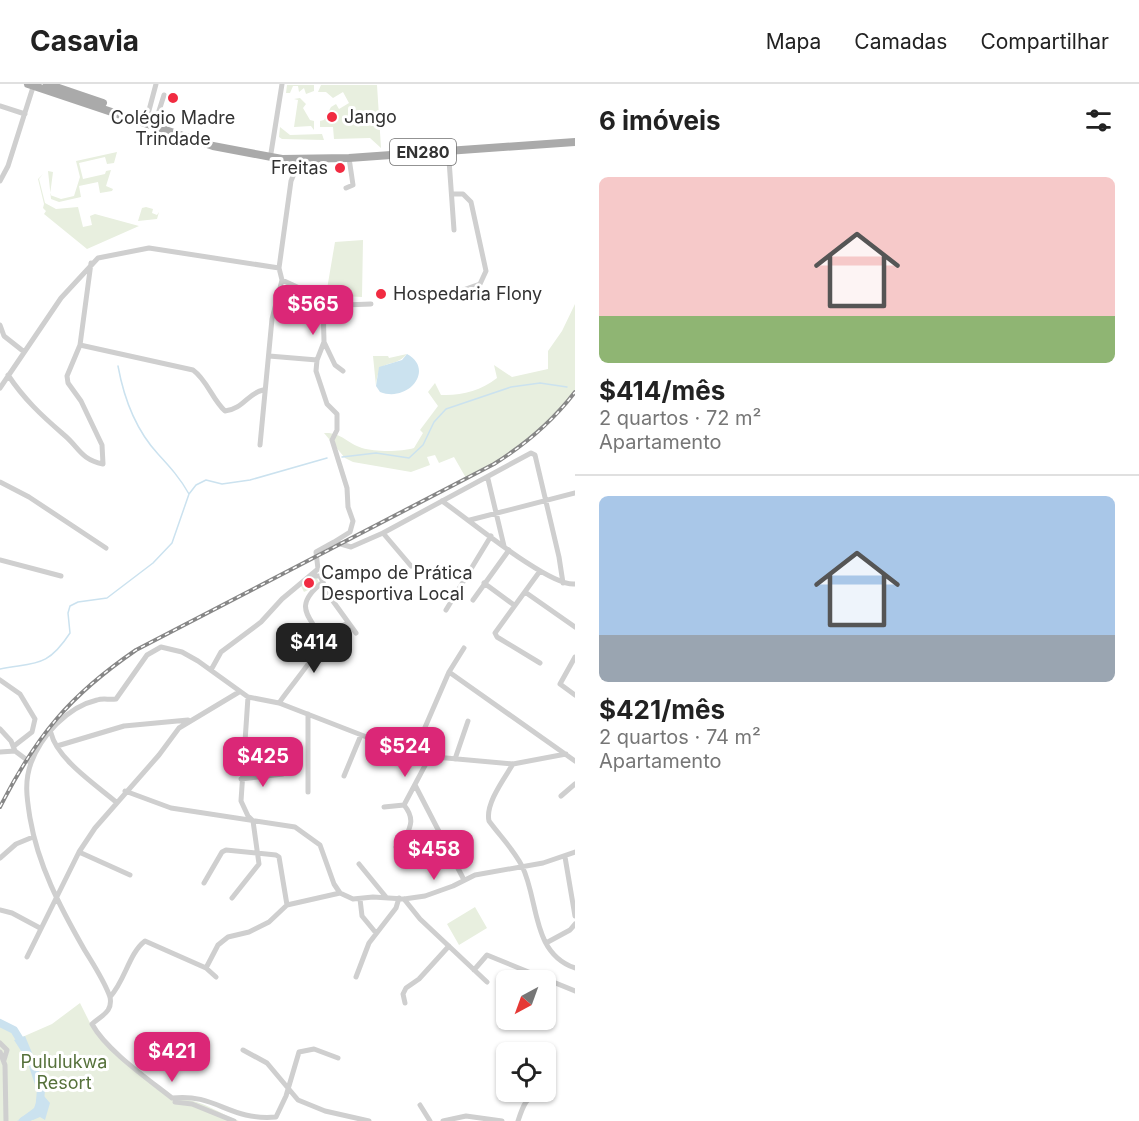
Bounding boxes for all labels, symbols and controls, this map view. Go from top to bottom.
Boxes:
text: Casavia [30,24,139,58]
text: Mapa [766,29,821,54]
text: Camadas [854,29,947,54]
text: Compartilhar [980,29,1109,54]
marker: Colégio Madre Trindade [166,91,180,105]
icon: filters [1082,104,1115,137]
text: 6 imóveis [599,105,721,136]
place label: Jango [344,106,397,127]
place label: Colégio Madre Trindade [111,107,235,149]
marker: Jango [325,110,339,124]
road number: EN280 [390,139,456,165]
place label: Freitas [271,157,328,178]
marker: Freitas [333,161,347,175]
icon: home [803,216,911,324]
place label: Hospedaria Flony [393,283,542,304]
pin: $565 [277,285,349,336]
marker: Hospedaria Flony [374,287,388,301]
text: $565 [287,292,339,316]
text: $414/mês [599,375,725,406]
text: 2 quartos · 72 m² [599,406,761,430]
text: Apartamento [599,430,722,454]
icon: home [803,535,911,643]
place label: Campo de Prática Desportiva Local [321,562,473,604]
marker: Campo de Prática Desportiva Local [302,576,316,590]
pin: $414 [278,623,350,674]
text: $414 [290,630,338,654]
text: $421/mês [599,694,725,725]
text: 2 quartos · 74 m² [599,725,761,749]
pin: $524 [369,727,441,778]
text: $524 [379,734,431,758]
pin: $425 [227,737,299,788]
text: $425 [237,744,289,768]
text: Apartamento [599,749,722,773]
pin: $458 [398,830,470,881]
text: $458 [408,837,460,861]
north arrow [496,970,556,1030]
map controls [496,970,556,1102]
pin: $421 [136,1032,208,1083]
text: $421 [148,1039,196,1063]
button: locate [496,1042,556,1102]
park label: Pululukwa Resort [21,1051,107,1093]

